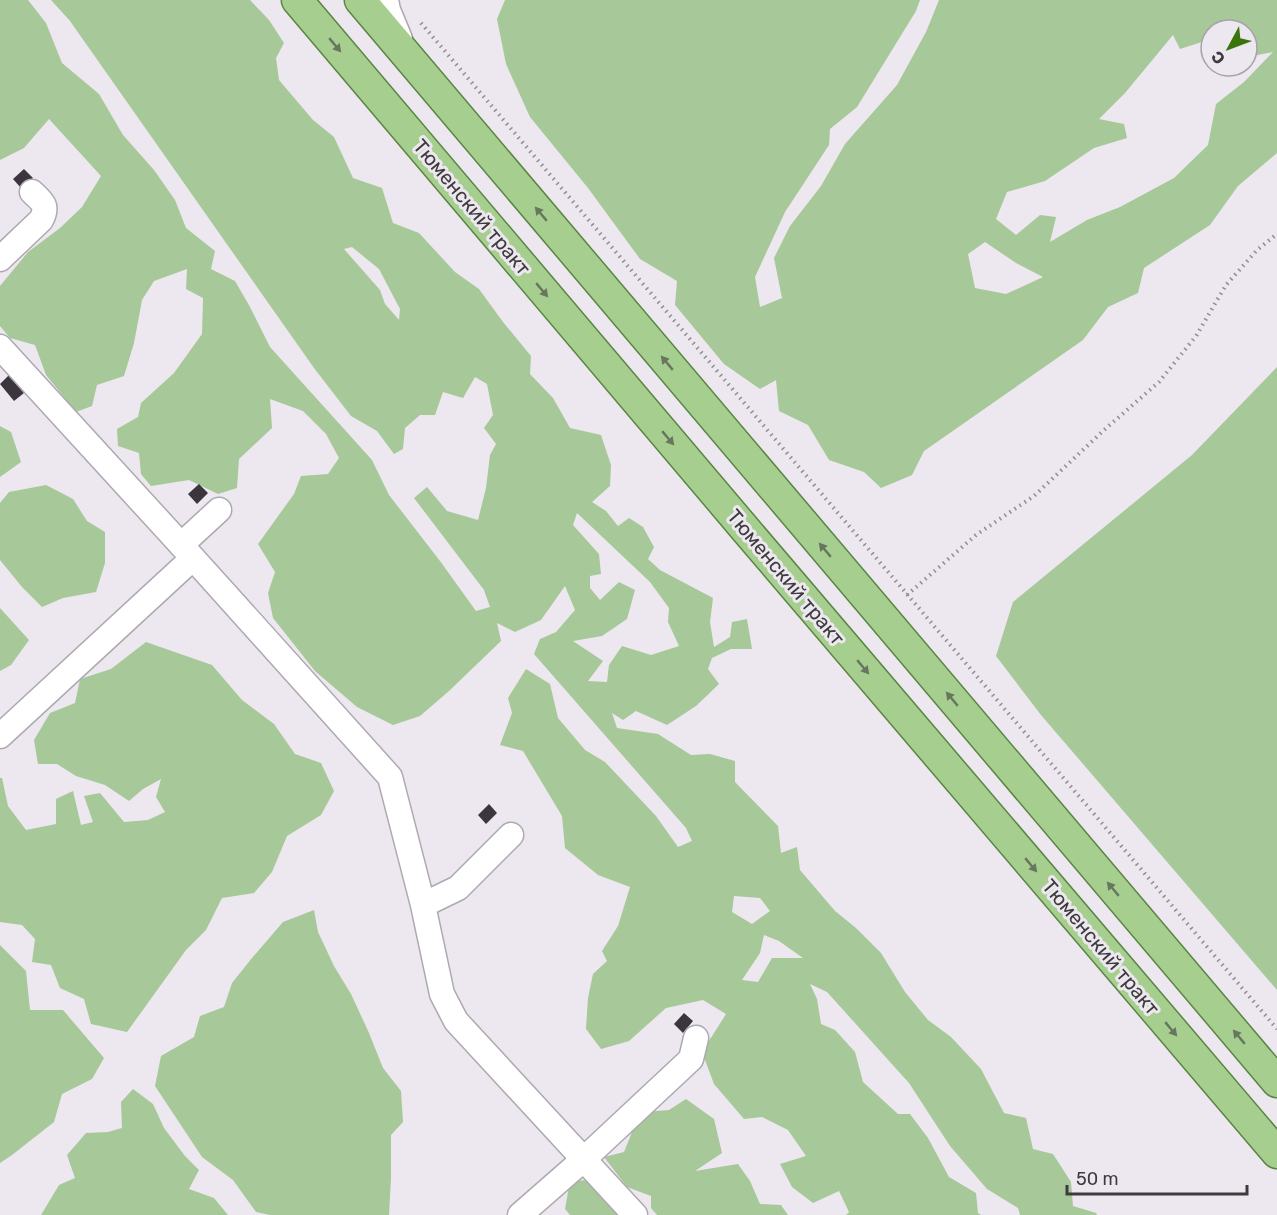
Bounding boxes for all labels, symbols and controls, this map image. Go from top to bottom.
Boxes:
north arrow [1199,18,1259,78]
one-way arrow [328,37,341,52]
text: С [1207,47,1229,68]
street label: Тюменский тракт [408,134,536,280]
one-way arrow [535,207,548,222]
one-way arrow [535,282,548,297]
one-way arrow [660,355,673,371]
one-way arrow [661,430,674,445]
street label: Тюменский тракт [722,504,850,650]
one-way arrow [819,543,832,558]
one-way arrow [856,659,869,675]
one-way arrow [945,691,958,707]
one-way arrow [1025,857,1038,873]
street label: Тюменский тракт [1037,874,1165,1020]
one-way arrow [1107,882,1120,897]
one-way arrow [1165,1021,1178,1037]
one-way arrow [1233,1030,1246,1045]
scale bar [1067,1158,1247,1196]
text: 50 m [1076,1168,1119,1190]

